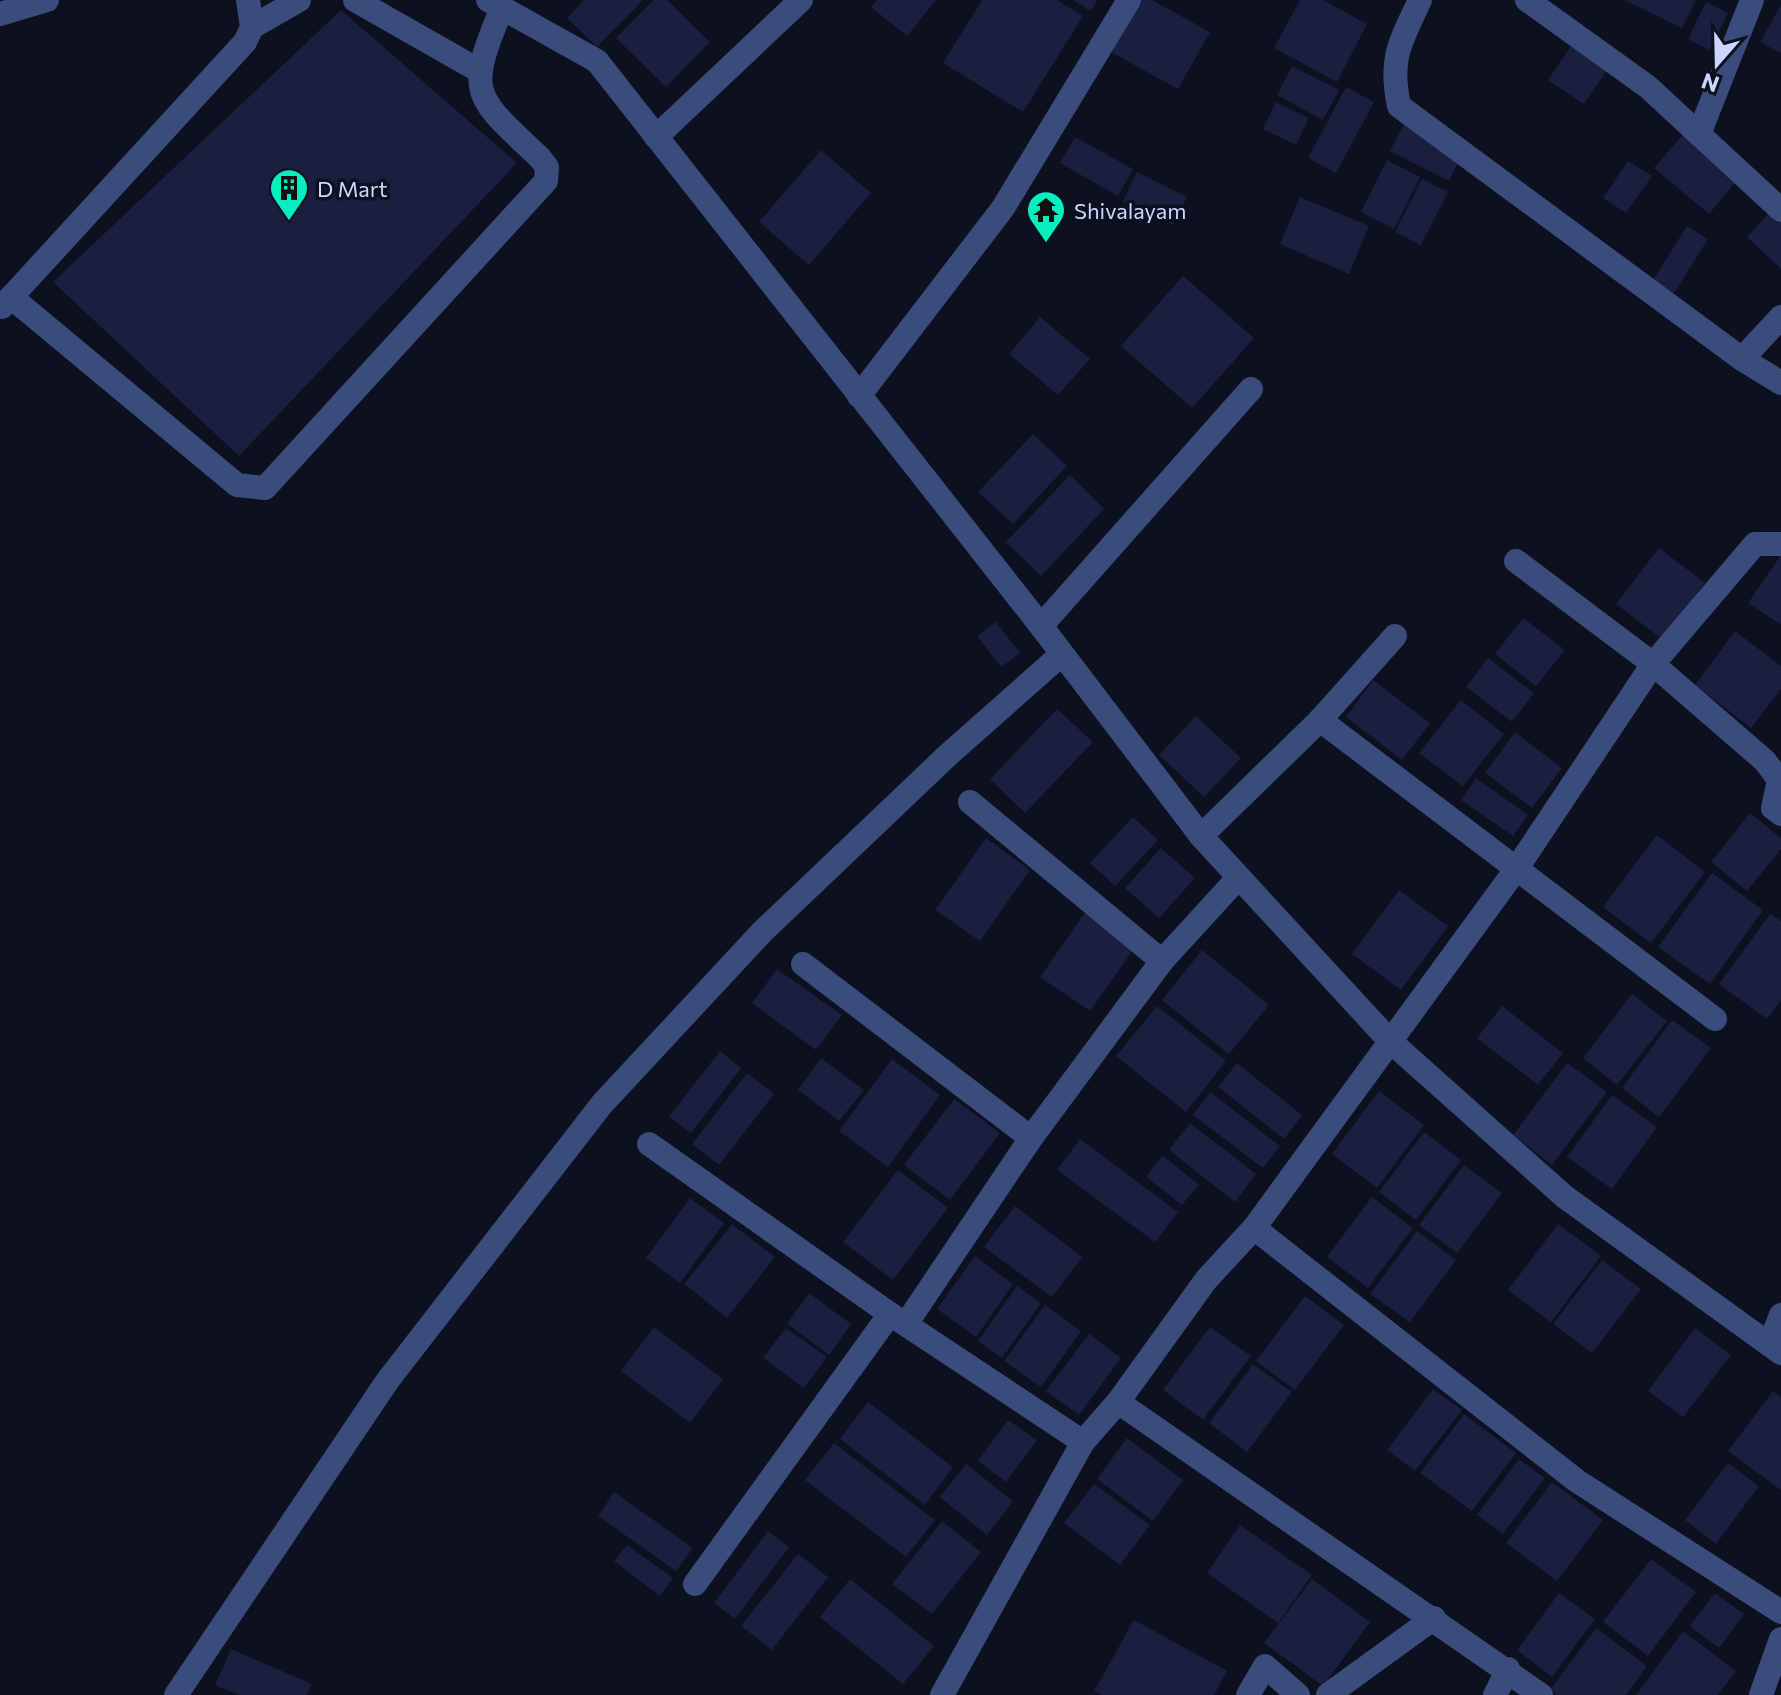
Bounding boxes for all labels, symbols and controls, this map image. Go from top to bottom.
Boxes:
north arrow [1677,24,1757,104]
text: N [1698,68,1722,99]
building icon: D Mart [268,167,310,222]
place label: D Mart [317,175,388,202]
temple icon: Shivalayam [1025,189,1067,244]
place label: Shivalayam [1074,197,1186,224]

